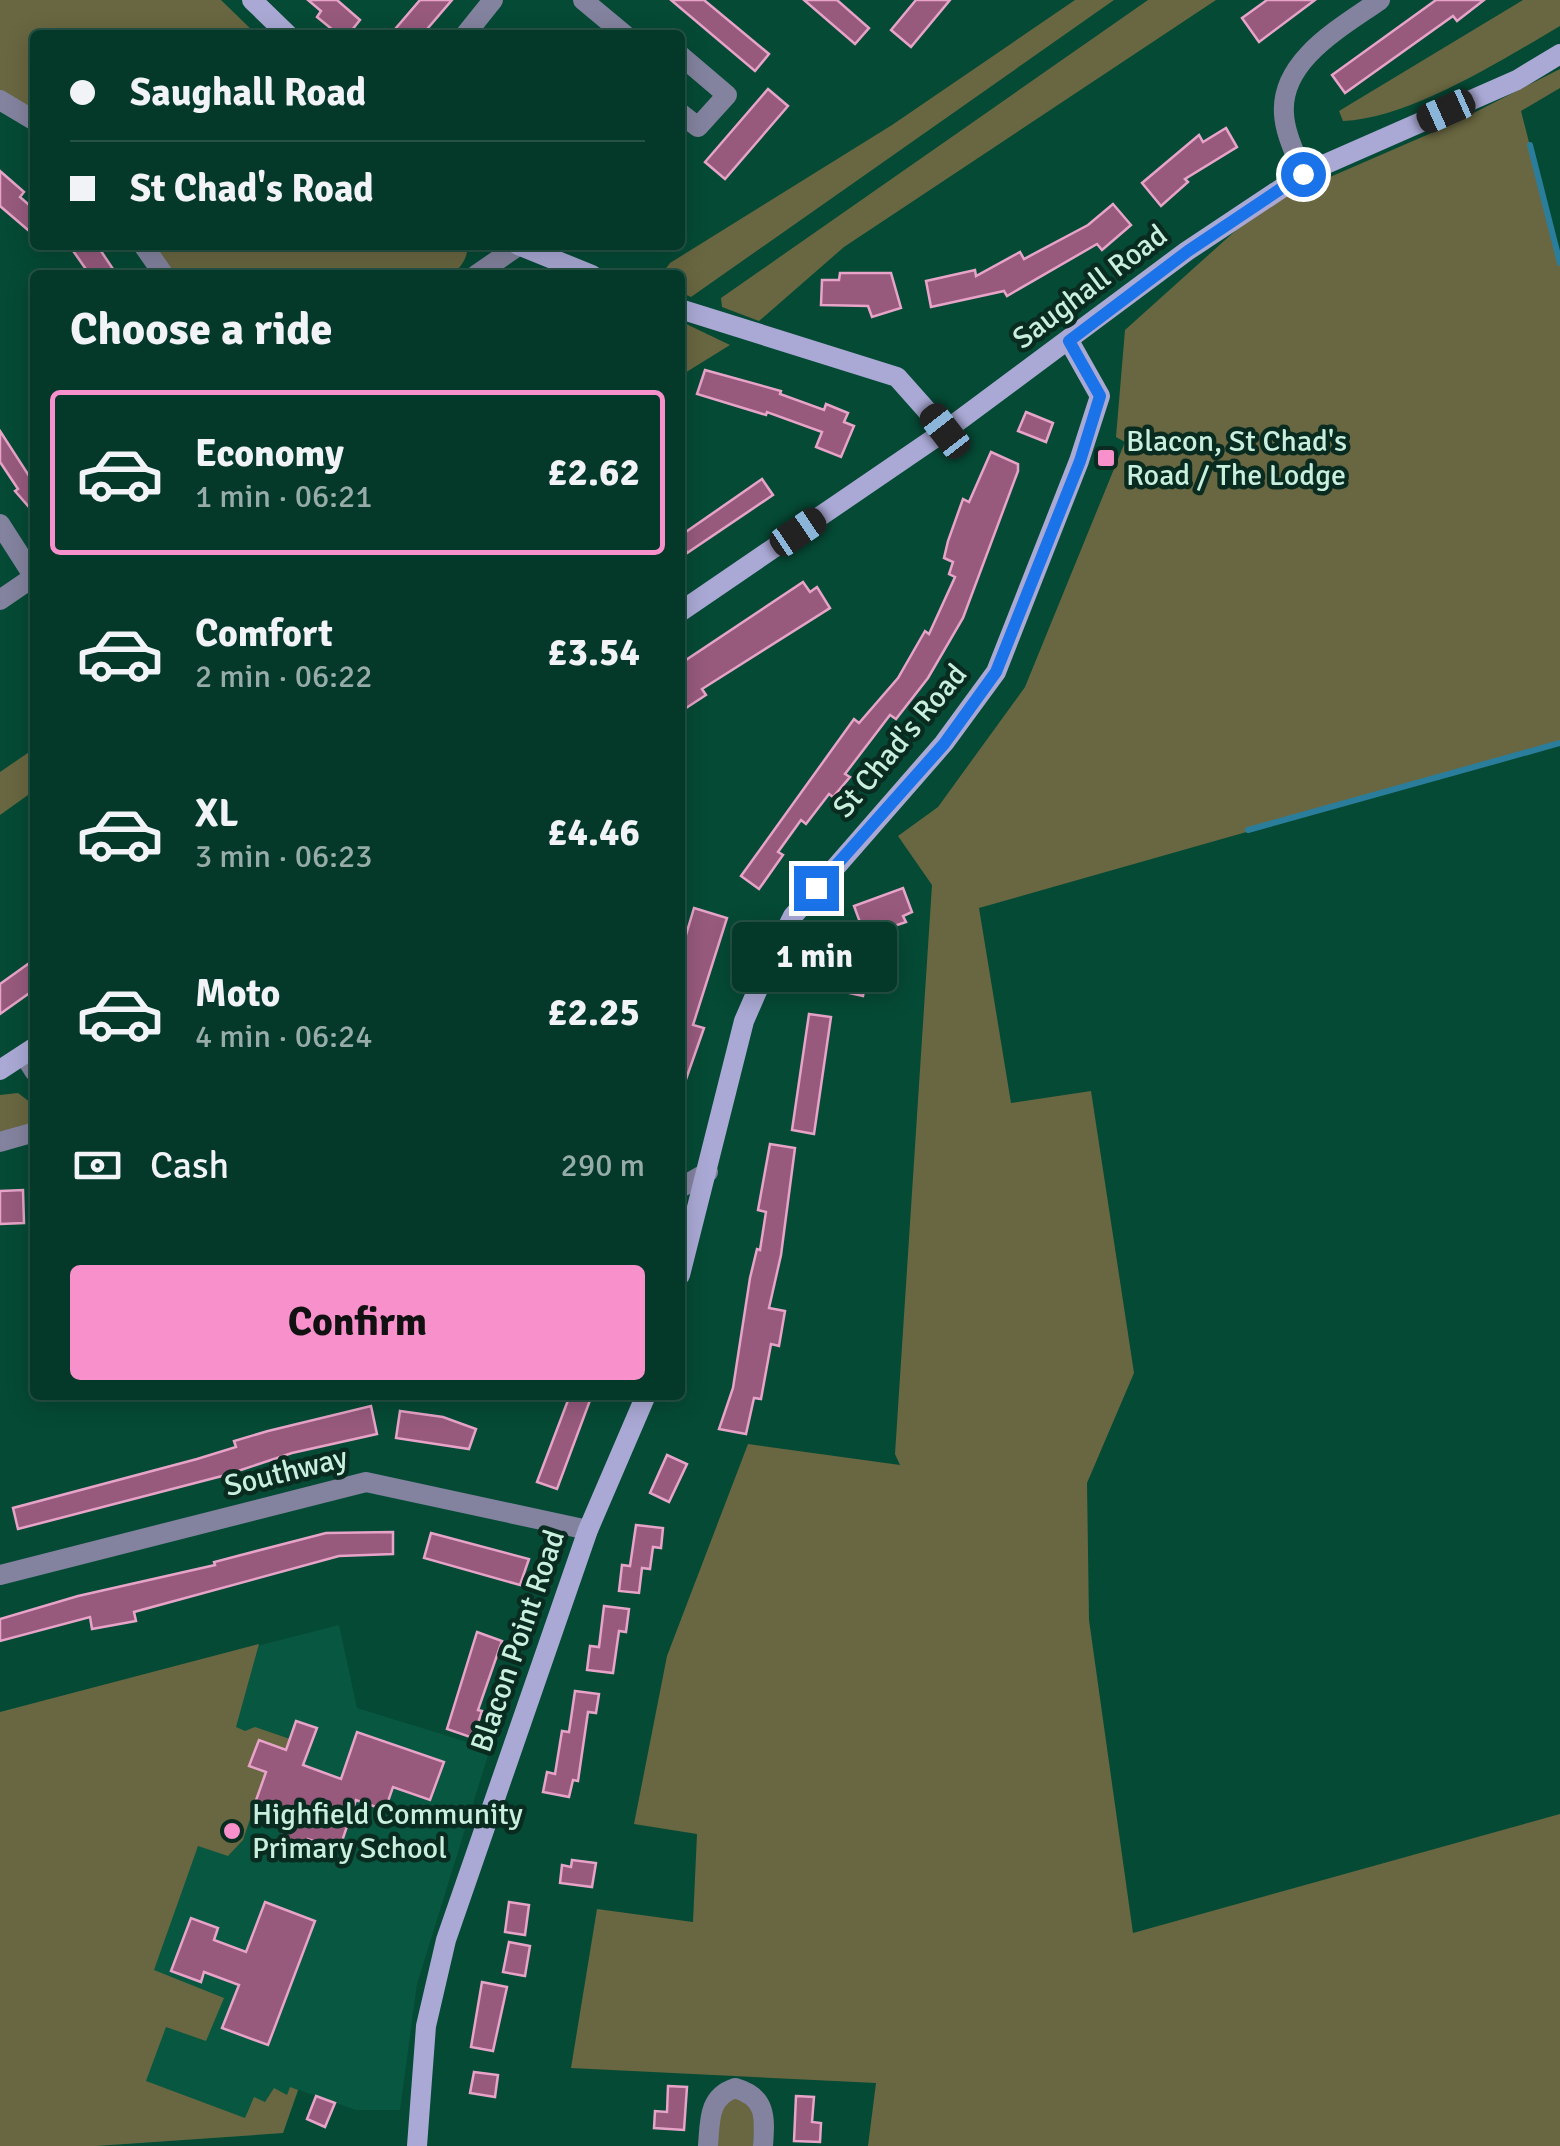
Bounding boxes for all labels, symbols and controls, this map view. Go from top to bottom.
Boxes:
text: Saughall Road [130,69,366,116]
car [1412,85,1480,137]
route start [1281,152,1326,197]
text: St Chad's Road [130,165,374,212]
street label: Saughall Road [1005,217,1175,357]
text: Choose a ride [70,302,333,357]
car [915,398,975,464]
place label: Blacon, St Chad's Road / The Lodge [1126,423,1347,494]
icon: car [75,428,165,518]
text: Economy [195,430,344,477]
marker: Blacon, St Chad's Road / The Lodge [1095,447,1117,469]
text: £2.62 [547,449,640,496]
text: 1 min · 06:21 [195,477,373,516]
car [765,503,831,561]
icon: car [75,608,165,698]
text: Comfort [195,610,333,657]
text: £3.54 [547,629,640,676]
text: 2 min · 06:22 [195,657,373,696]
street label: St Chad's Road [825,657,975,825]
icon: car [75,788,165,878]
text: XL [195,790,238,837]
text: £4.46 [547,809,640,856]
text: 3 min · 06:23 [195,837,373,876]
route end [794,866,839,911]
callout: 1 min [734,923,898,993]
text: 1 min [776,937,853,976]
icon: car [75,968,165,1058]
text: Moto [195,970,280,1017]
text: £2.25 [547,989,640,1036]
text: 4 min · 06:24 [195,1017,373,1056]
icon: cash [70,1138,125,1193]
text: Cash [150,1142,229,1189]
text: 290 m [561,1146,645,1185]
button: Confirm [70,1265,645,1380]
street label: Southway [221,1439,351,1505]
street label: Blacon Point Road [463,1525,573,1757]
place label: Highfield Community Primary School [252,1796,523,1867]
marker: Highfield Community Primary School [221,1820,243,1842]

